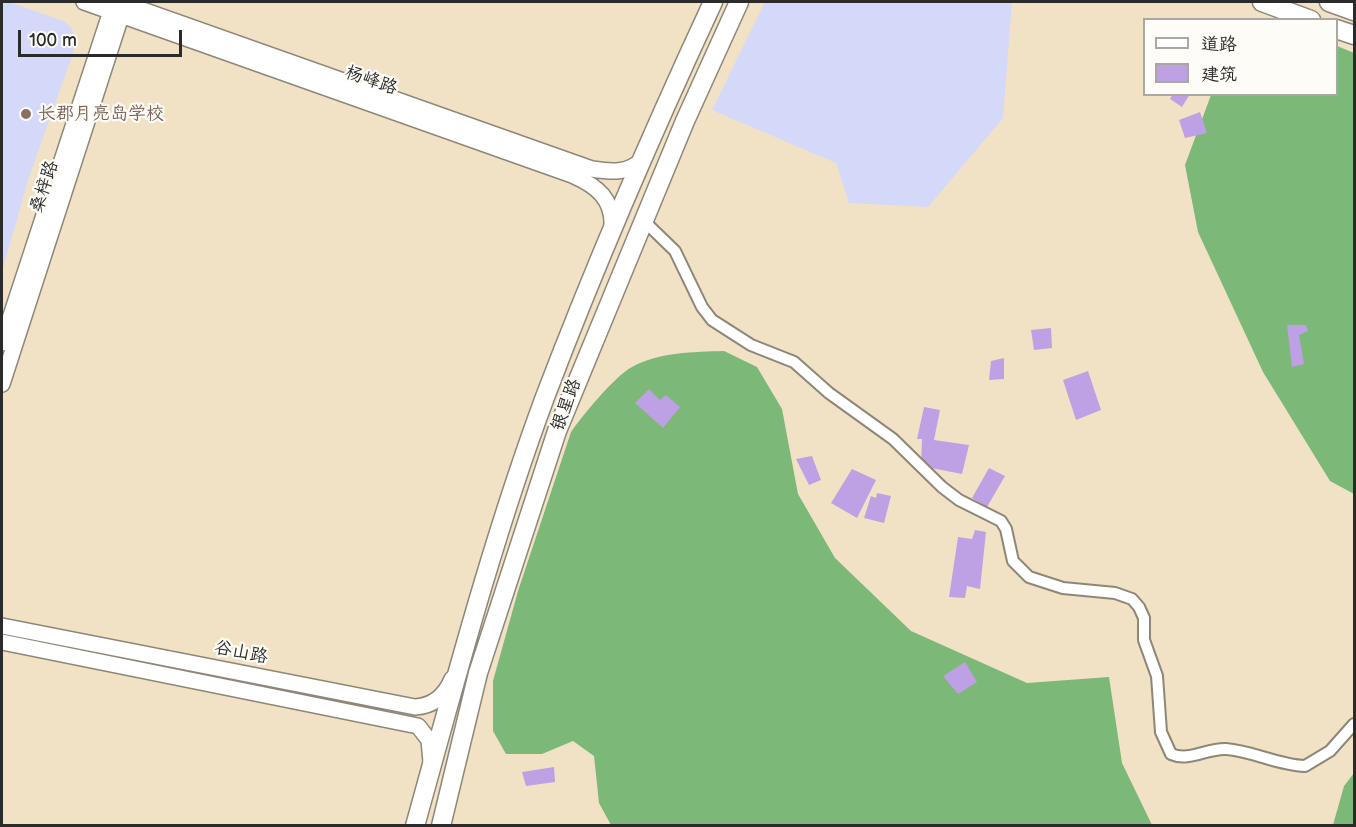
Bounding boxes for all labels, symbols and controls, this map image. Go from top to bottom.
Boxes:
scale bar [21,18,184,56]
legend [1143,18,1338,96]
text: 100 m [29,30,77,51]
text: 道路 [1201,34,1237,55]
street label: 杨峰路 [342,62,400,100]
text: 建筑 [1201,64,1237,85]
place label: 长郡月亮岛学校 [38,103,164,125]
marker: 长郡月亮岛学校 [19,107,33,121]
street label: 桑梓路 [26,158,64,216]
street label: 银星路 [548,376,586,434]
street label: 谷山路 [212,637,270,669]

